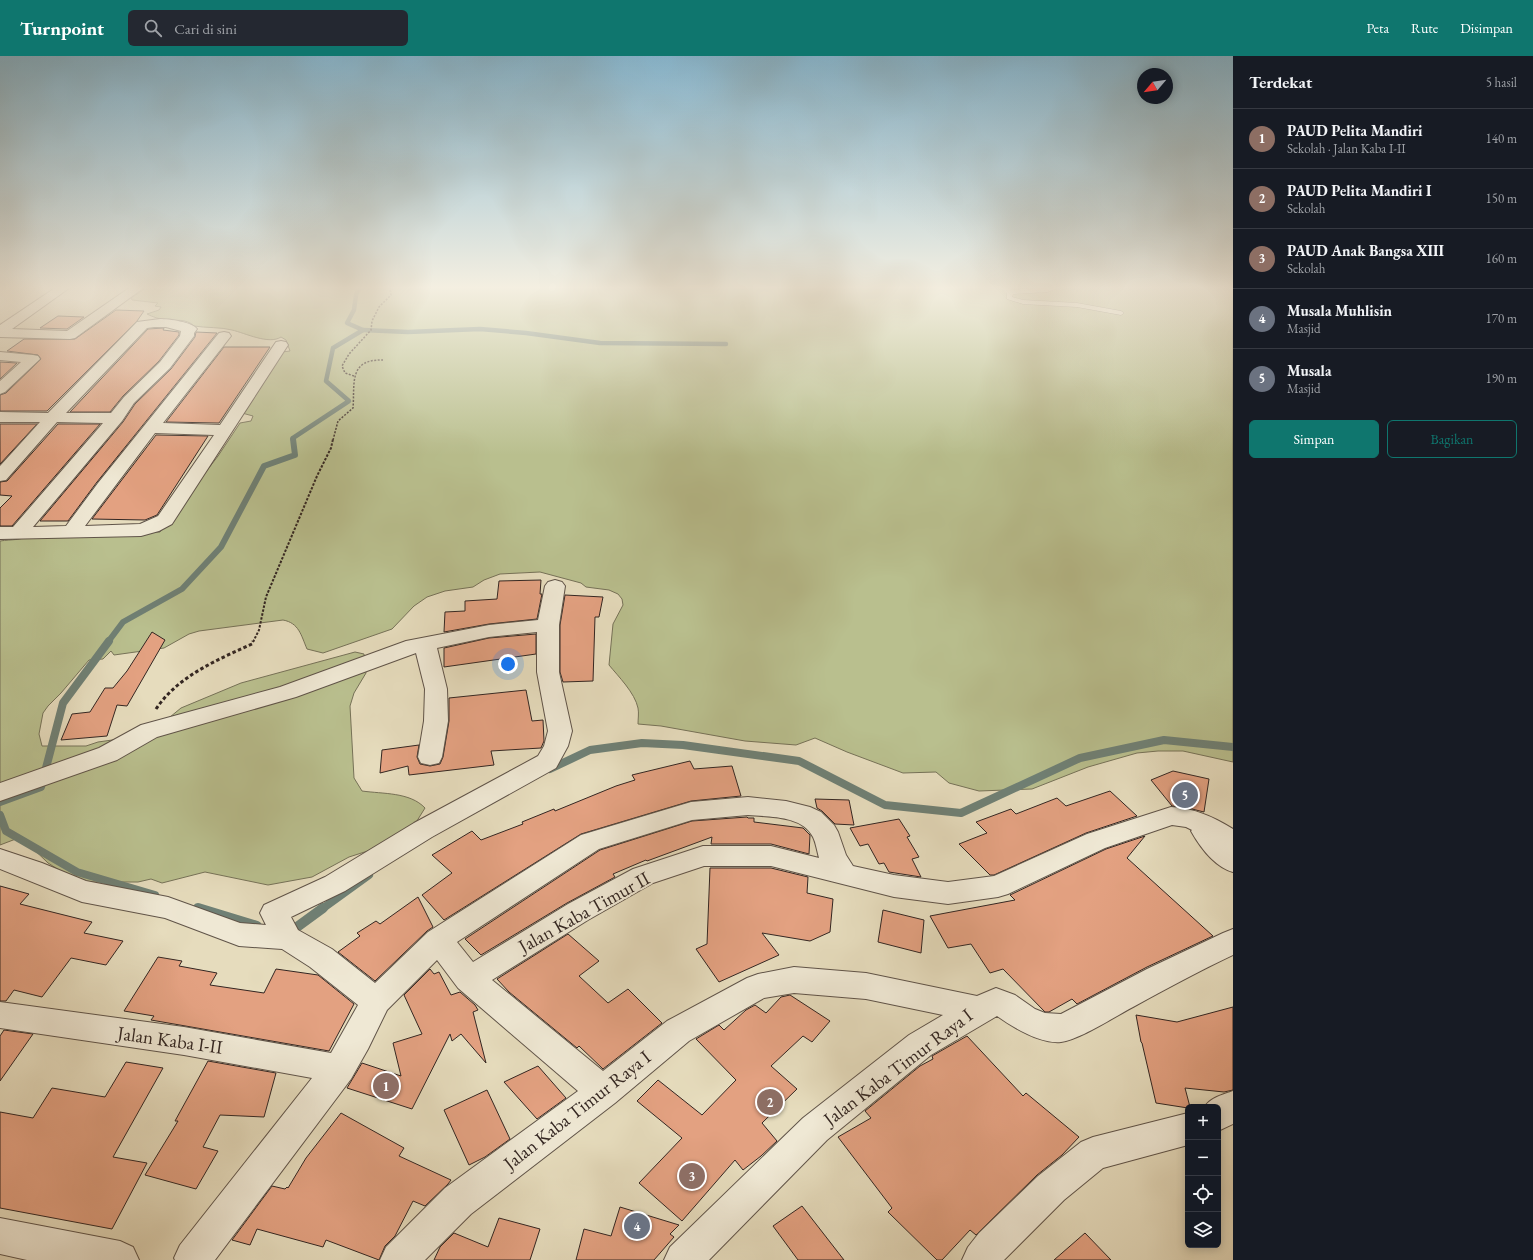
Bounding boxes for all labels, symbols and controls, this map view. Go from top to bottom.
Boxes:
search box [128,10,408,46]
text: Turnpoint [20,16,104,41]
icon: search [142,17,164,39]
text: Cari di sini [174,19,237,38]
text: Peta [1367,19,1389,37]
text: Rute [1411,19,1438,37]
text: Disimpan [1460,19,1513,37]
north arrow [1137,68,1173,104]
text: Terdekat [1249,71,1312,93]
text: 5 hasil [1486,74,1517,91]
text: PAUD Pelita Mandiri [1287,121,1423,140]
text: 1 [1259,130,1265,147]
text: 140 m [1486,130,1517,147]
text: Sekolah · Jalan Kaba I-II [1287,140,1406,157]
text: PAUD Pelita Mandiri I [1287,181,1432,200]
text: 2 [1259,190,1265,207]
text: 150 m [1486,190,1517,207]
text: Sekolah [1287,200,1325,217]
text: PAUD Anak Bangsa XIII [1287,241,1444,260]
text: 3 [1259,250,1265,267]
text: 160 m [1486,250,1517,267]
text: Sekolah [1287,260,1325,277]
text: Musala Muhlisin [1287,301,1392,320]
text: 4 [1259,310,1265,327]
text: 170 m [1486,310,1517,327]
text: Masjid [1287,320,1321,337]
text: Musala [1287,361,1331,380]
text: 5 [1259,370,1265,387]
text: 190 m [1486,370,1517,387]
text: Masjid [1287,380,1321,397]
button: Simpan [1249,420,1379,458]
button: Bagikan [1387,420,1517,458]
your location [498,654,518,674]
pin: 5 [1172,780,1198,810]
street label: Jalan Kaba Timur II [512,865,655,959]
street label: Jalan Kaba Timur Raya I [817,1002,978,1132]
street label: Jalan Kaba I-II [114,1020,225,1060]
street label: Jalan Kaba Timur Raya I [497,1044,656,1177]
pin: 1 [373,1071,399,1101]
pin: 2 [757,1087,783,1117]
map controls [1185,1104,1221,1248]
button: + [1185,1104,1221,1140]
button: − [1185,1140,1221,1176]
pin: 3 [679,1161,705,1191]
button: locate [1185,1176,1221,1212]
pin: 4 [624,1211,650,1241]
button: layers [1185,1212,1221,1248]

